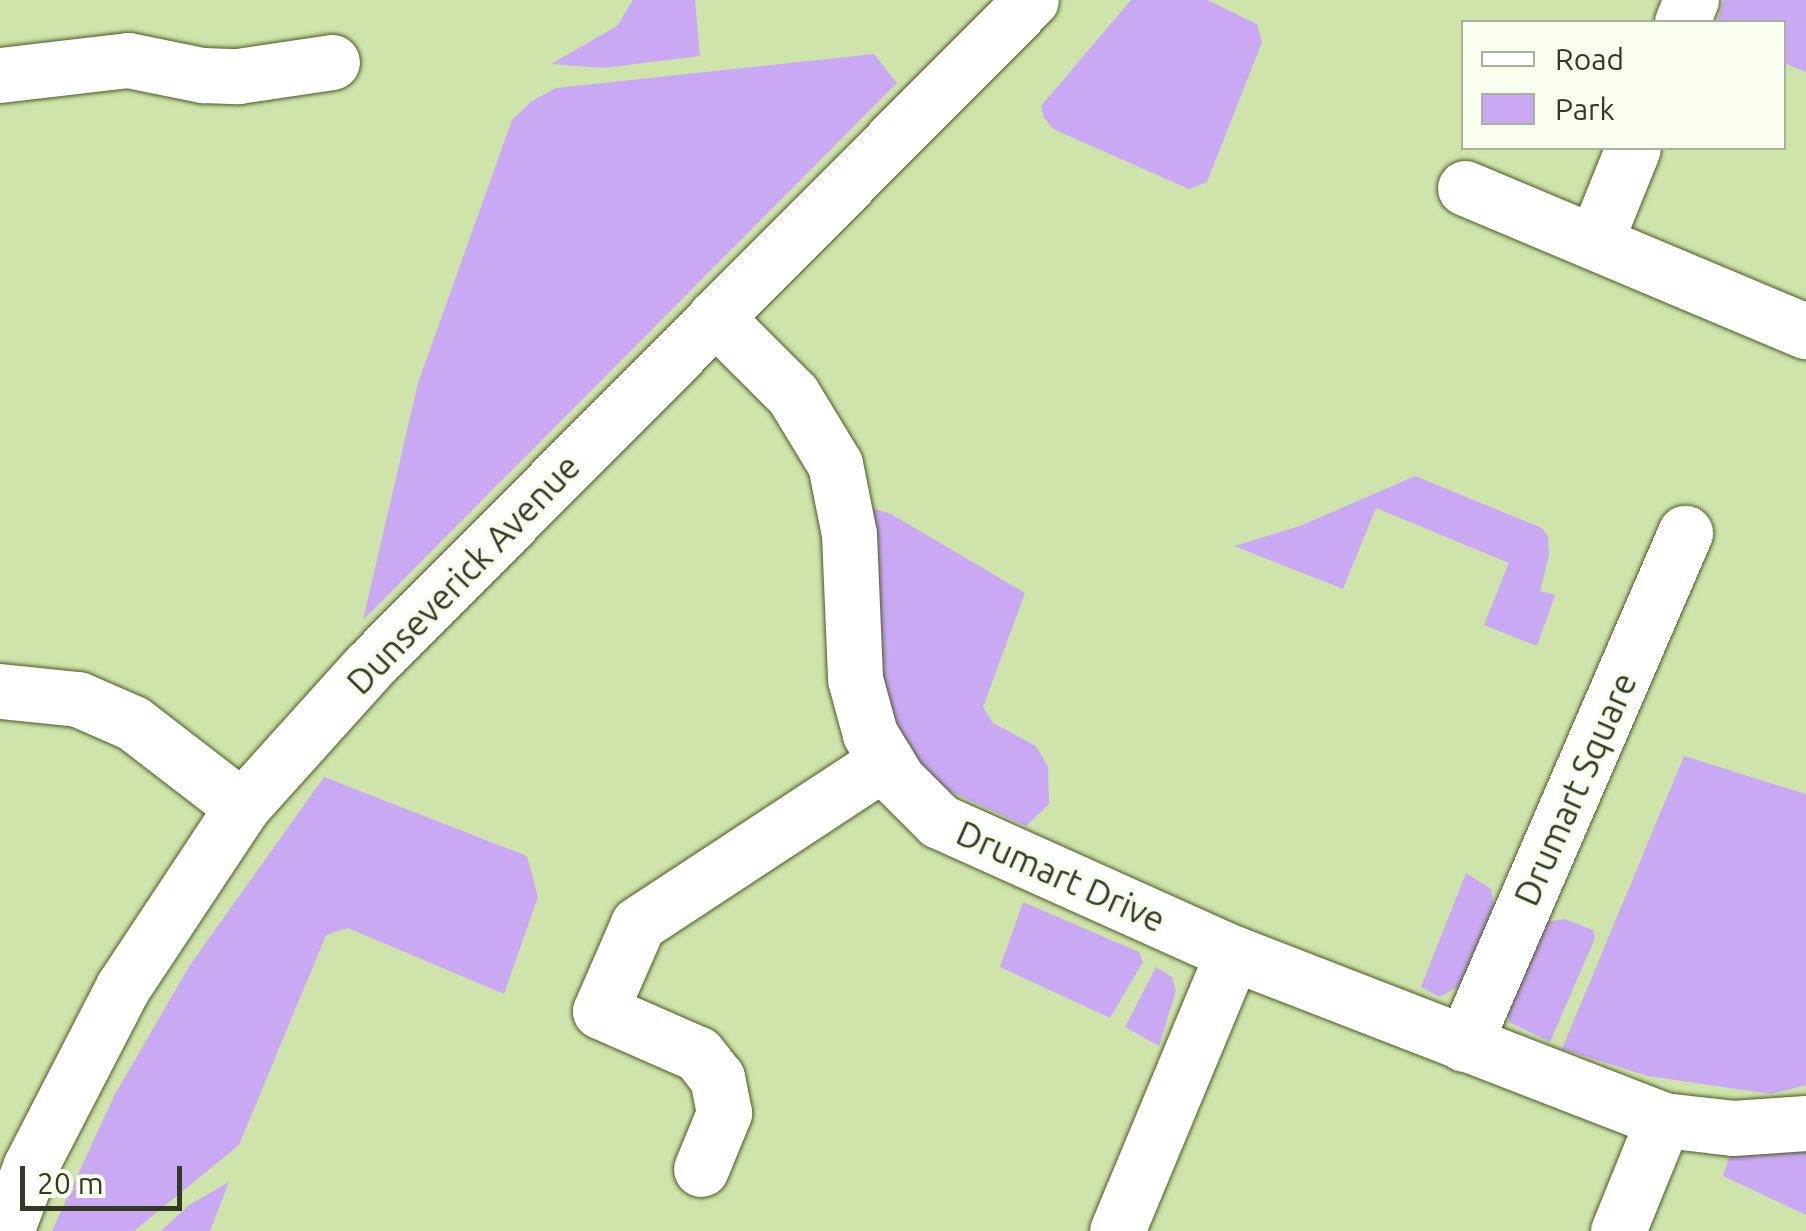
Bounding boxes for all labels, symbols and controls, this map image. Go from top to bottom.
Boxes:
legend [1461,20,1786,150]
text: Road [1555,42,1624,76]
text: Park [1555,92,1615,126]
street label: Dunseverick Avenue [338,445,588,703]
street label: Drumart Square [1505,666,1645,912]
street label: Drumart Drive [950,811,1172,941]
scale bar [25,1146,188,1208]
text: 20 m [37,1166,104,1200]

